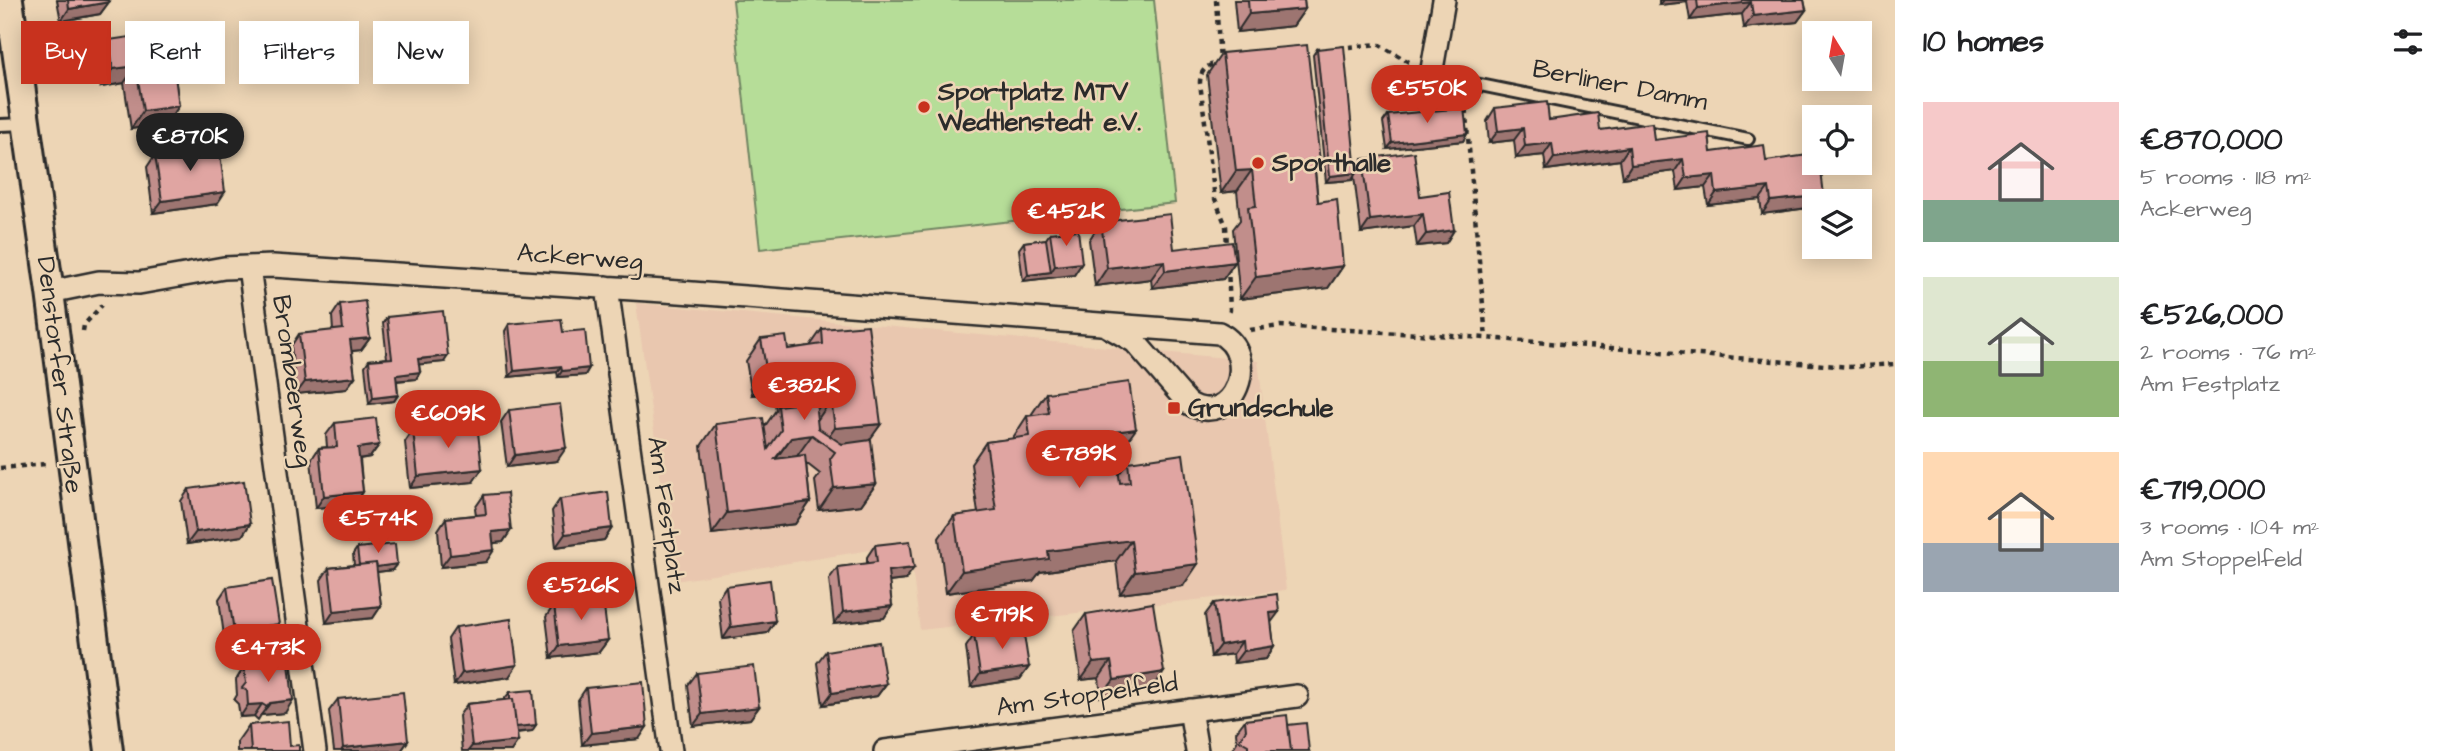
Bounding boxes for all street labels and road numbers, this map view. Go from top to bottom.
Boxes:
street label: Berliner Damm [1530,50,1711,120]
street label: Ackerweg [516,235,644,281]
street label: Denstorfer Straße [28,255,92,495]
street label: Brombeerweg [261,293,323,470]
street label: Am Festplatz [638,434,696,596]
street label: Am Stoppelfeld [994,664,1180,726]

